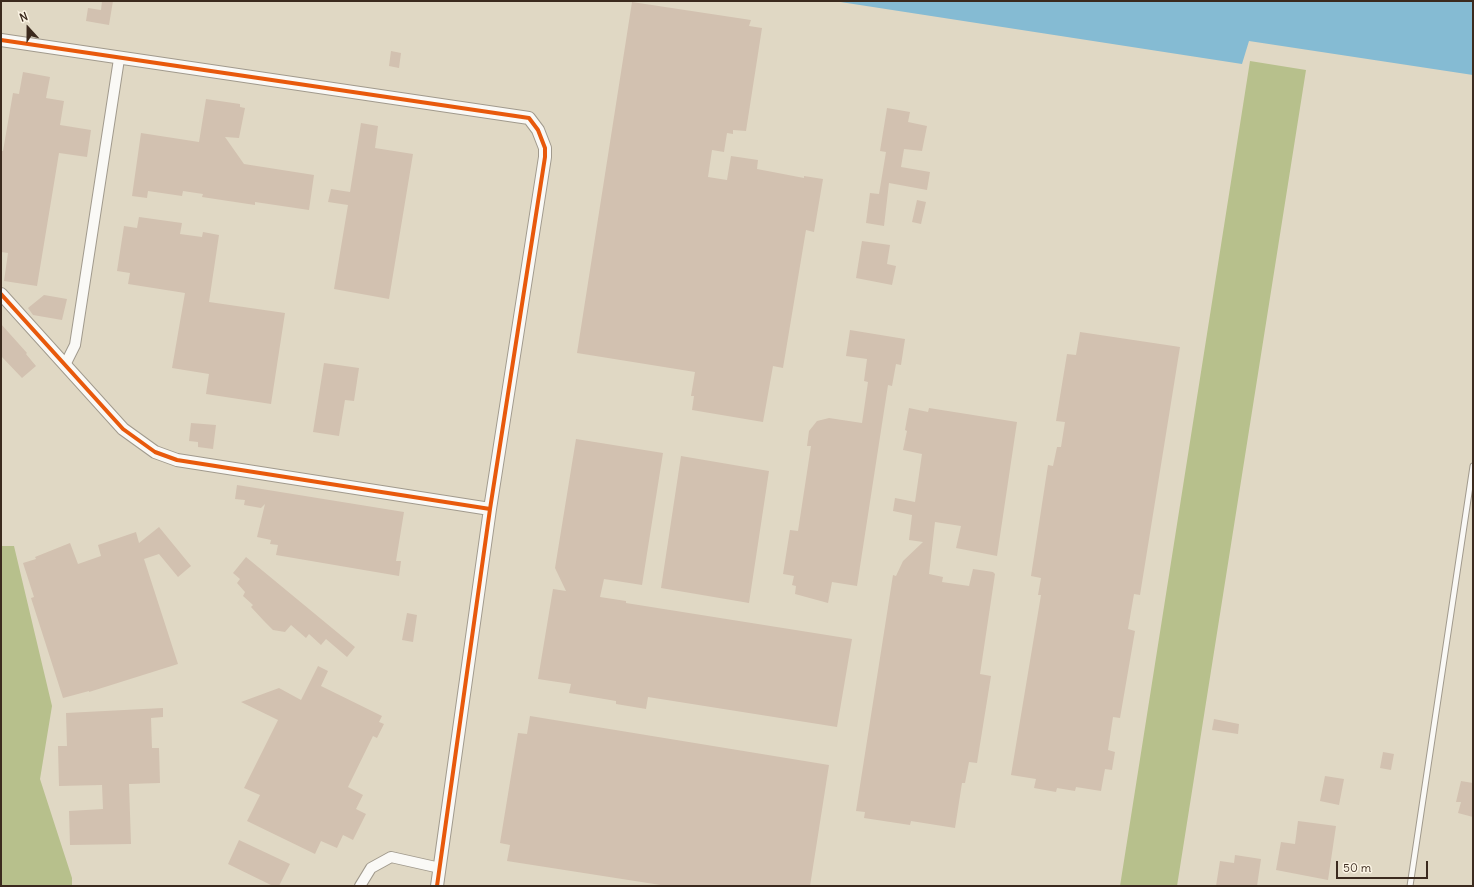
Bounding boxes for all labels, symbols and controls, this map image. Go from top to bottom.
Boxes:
north arrow [8,8,48,48]
text: N [18,9,30,25]
scale bar [1338,853,1430,879]
text: 50 m [1343,860,1371,875]

